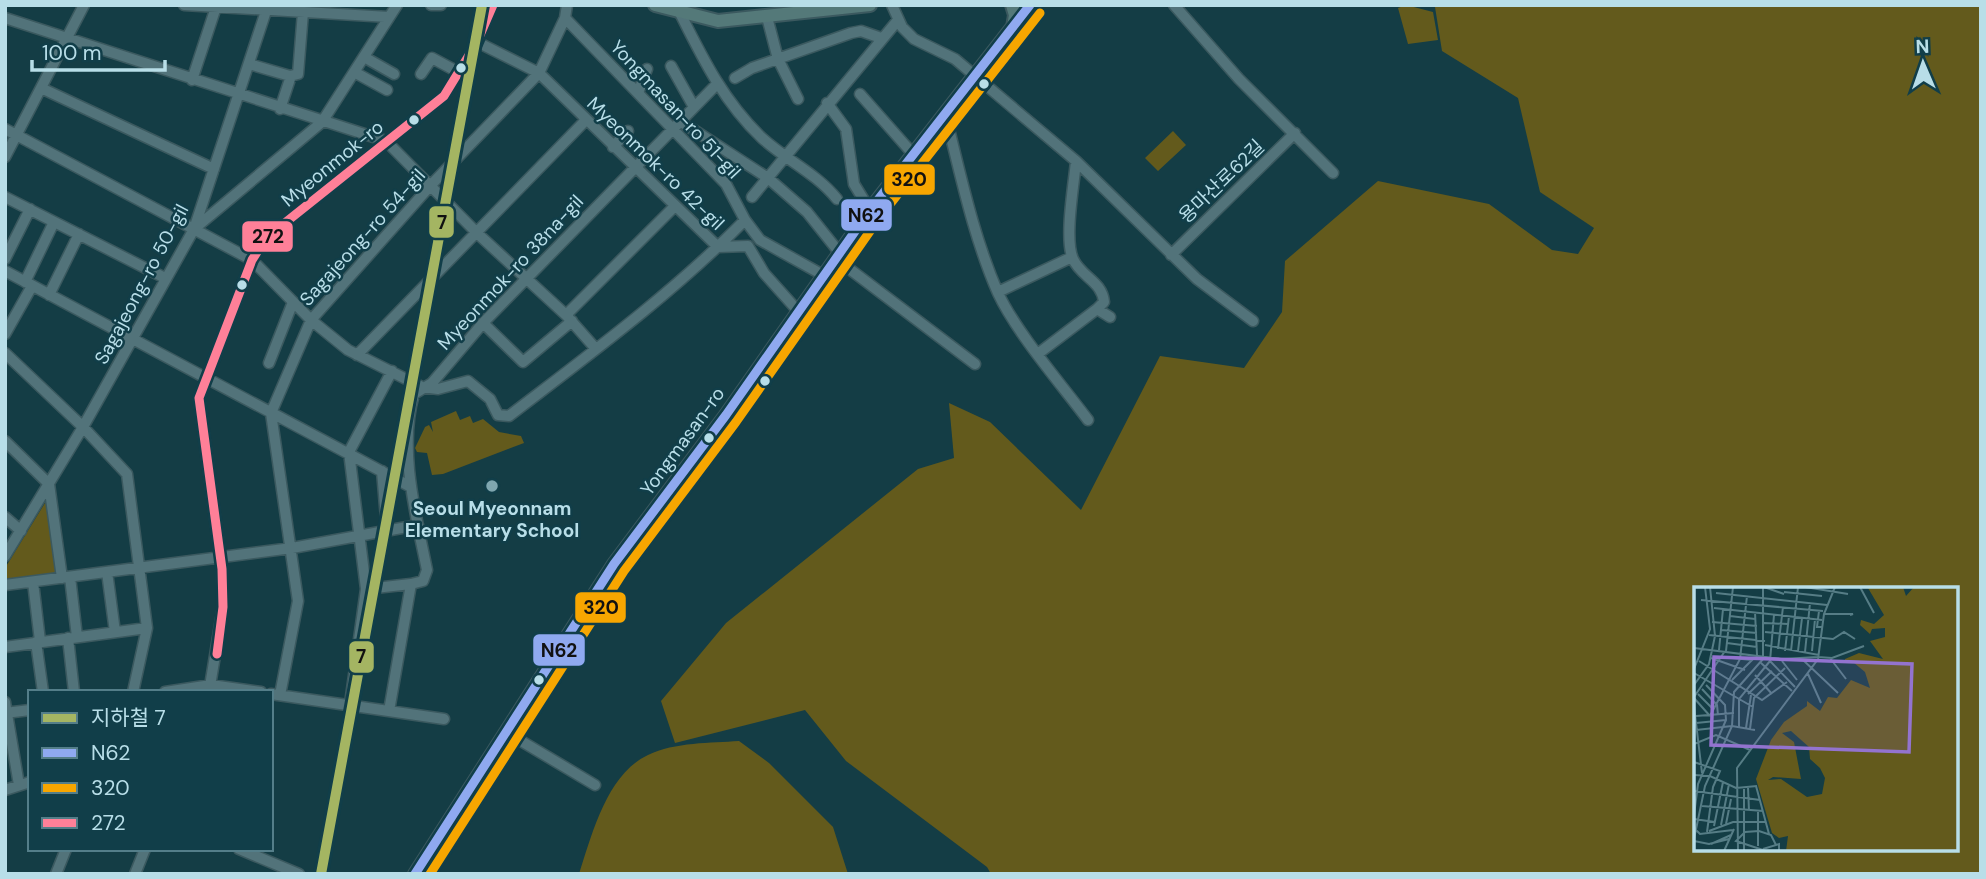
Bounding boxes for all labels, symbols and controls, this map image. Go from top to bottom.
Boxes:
scale bar [32,28,164,72]
north arrow [1888,28,1958,98]
text: N [1915,34,1930,59]
street label: Yongmasan-ro 51-gil [605,35,746,184]
text: 100 m [42,39,102,67]
unlabelled marker [454,61,468,75]
unlabelled marker [977,77,991,91]
street label: Myeonmok-ro 42-gil [582,91,730,236]
unlabelled marker [407,113,421,127]
street label: Myeonmok-ro [276,114,389,212]
street label: 용마산로62길 [1173,134,1270,228]
street label: Sagajeong-ro 54-gil [294,163,431,311]
line badge: 320 [883,163,936,196]
text: 320 [891,167,927,192]
street label: Myeonmok-ro 38na-gil [432,189,589,355]
line badge: N62 [840,198,893,232]
street label: Sagajeong-ro 50-gil [89,200,194,369]
text: N62 [848,203,884,228]
line badge: 7 [428,205,455,239]
text: 7 [437,210,447,235]
line badge: 272 [241,220,294,253]
text: 272 [252,224,284,249]
unlabelled marker [235,278,249,292]
unlabelled marker [758,374,772,388]
street label: Yongmasan-ro [635,382,730,501]
unlabelled marker [702,431,716,445]
marker: Seoul Myeonnam Elementary School [484,478,500,494]
place label: Seoul Myeonnam Elementary School [405,496,579,543]
inset map [1694,587,1958,851]
line badge: 320 [574,591,627,624]
text: 320 [583,595,619,620]
line badge: N62 [532,633,586,667]
text: N62 [541,638,577,663]
line badge: 7 [348,640,375,674]
text: 7 [356,644,366,669]
unlabelled marker [532,673,546,687]
legend [28,690,273,851]
text: 지하철 7 [91,704,166,732]
text: N62 [91,739,130,767]
text: 320 [91,774,130,802]
text: 272 [91,809,126,837]

